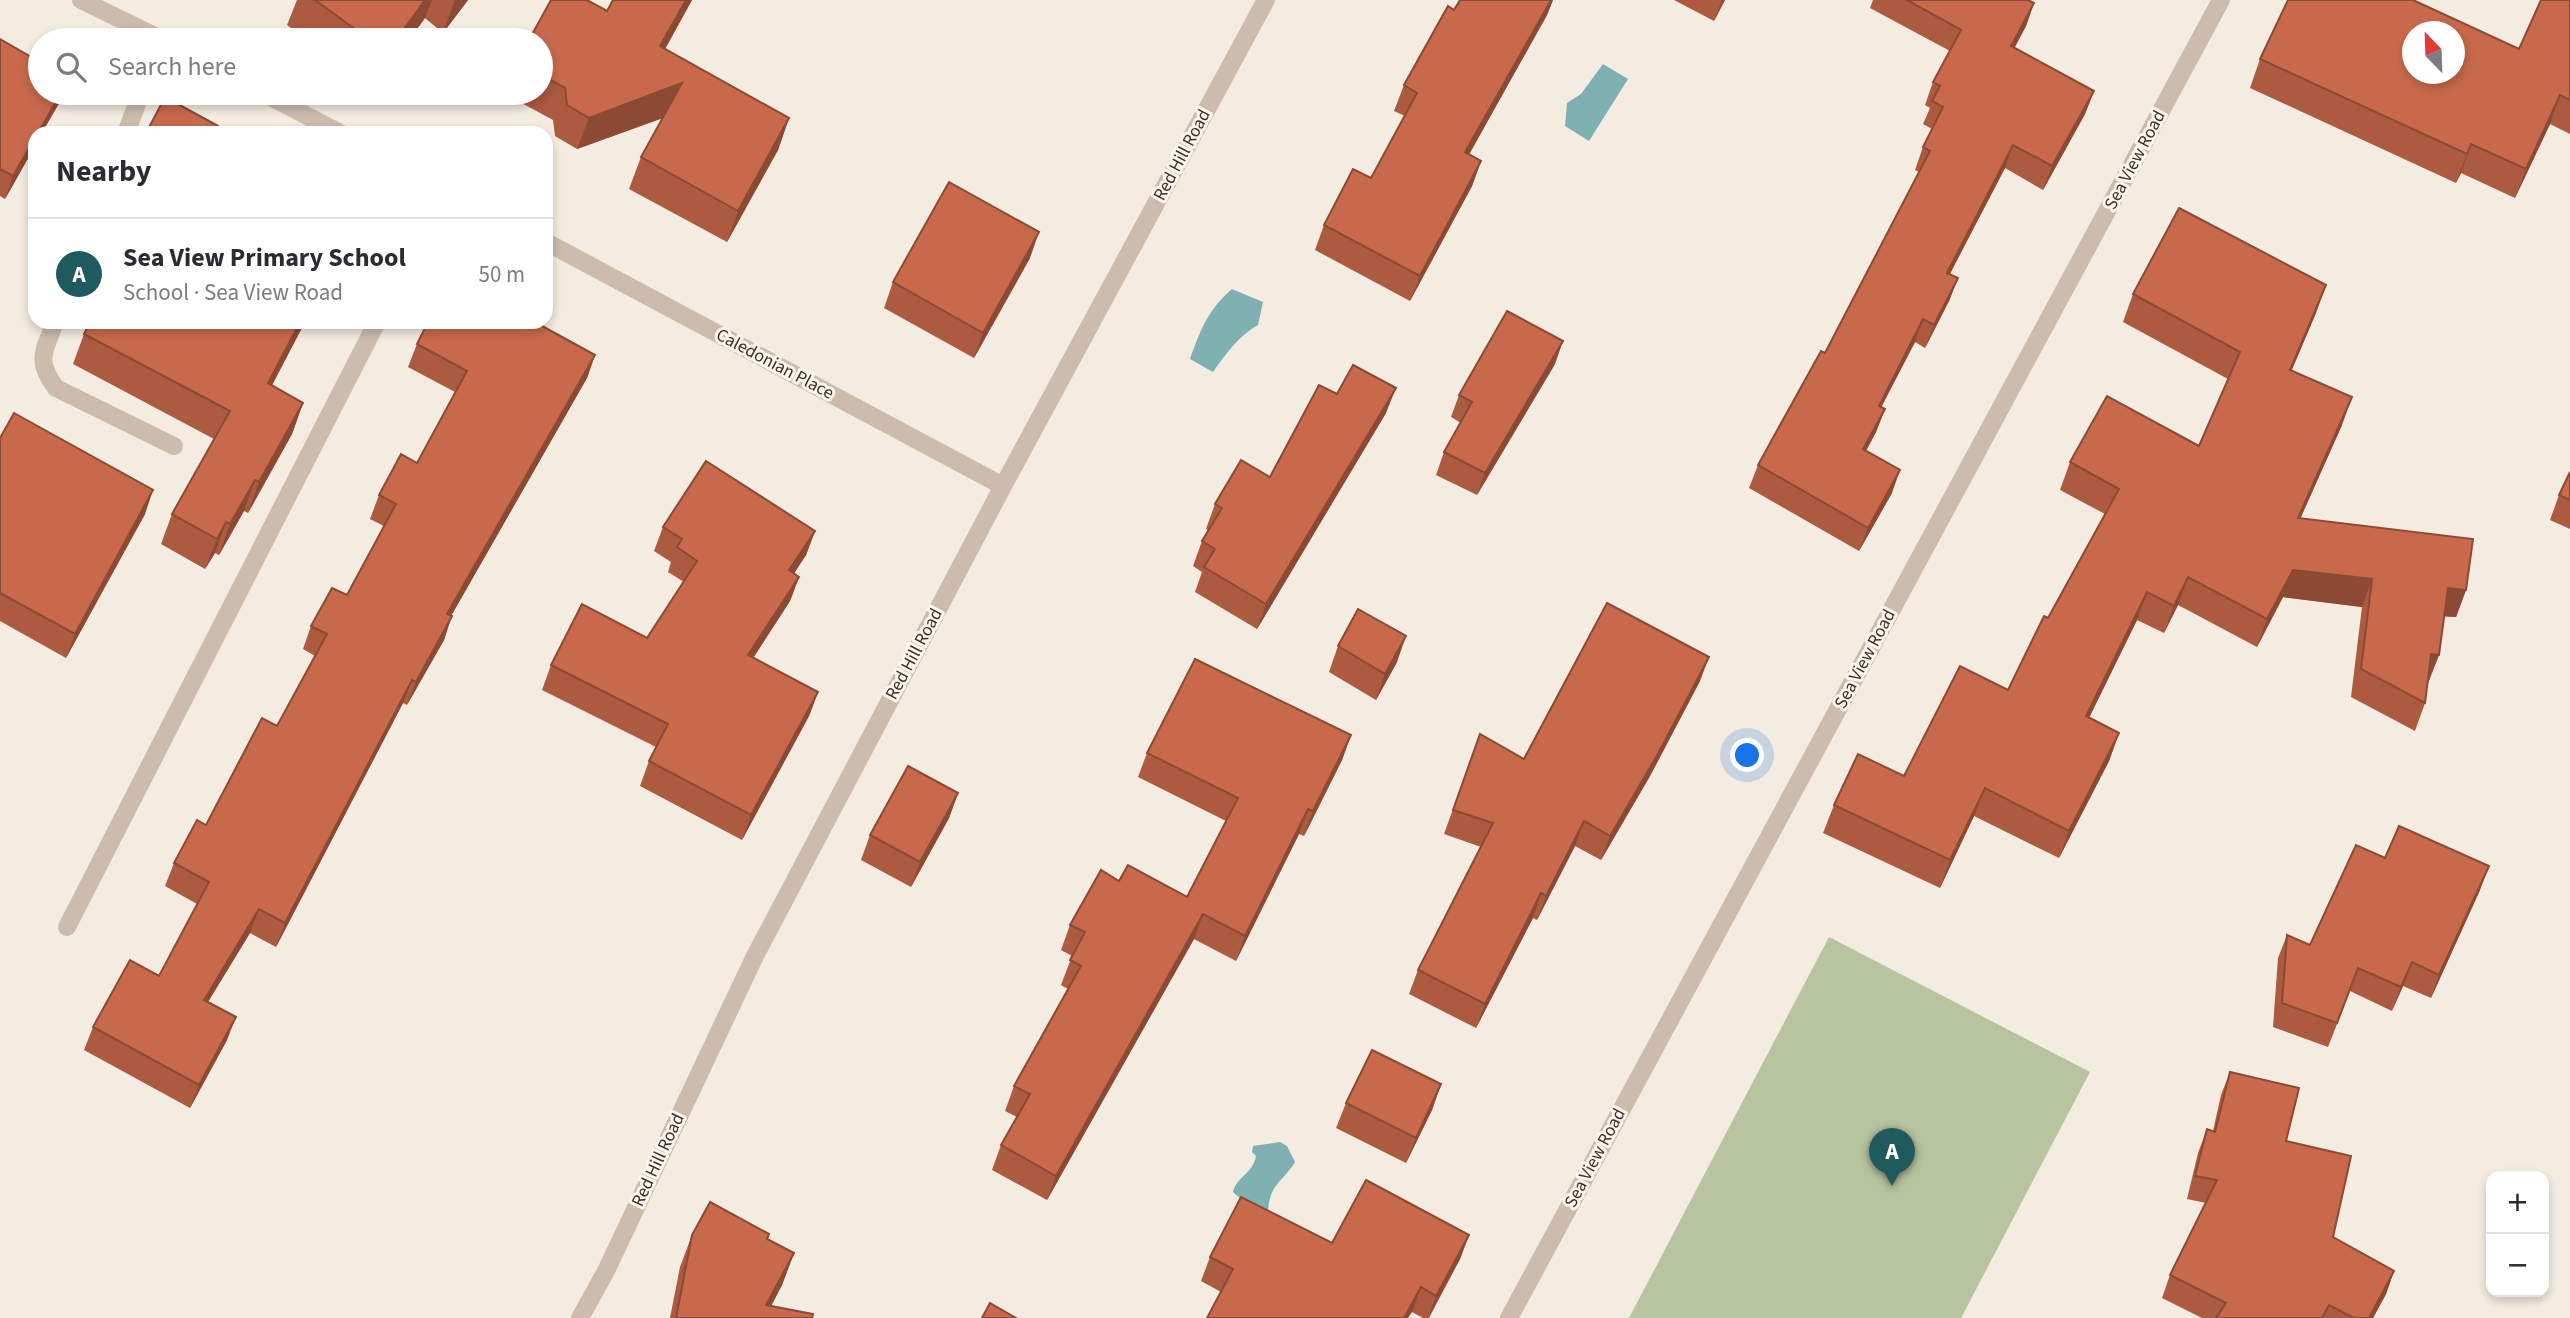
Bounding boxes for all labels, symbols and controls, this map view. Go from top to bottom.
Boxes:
north arrow [2402,21,2465,84]
search box [28,28,553,105]
icon: search [52,48,90,86]
text: Search here [108,48,236,85]
street label: Red Hill Road [1147,105,1217,205]
street label: Sea View Road [2098,106,2172,214]
text: Nearby [56,150,151,193]
text: Sea View Primary School [123,239,406,276]
text: A [72,258,86,291]
text: 50 m [478,258,525,291]
text: School · Sea View Road [123,276,343,309]
street label: Caledonian Place [712,322,838,406]
street label: Red Hill Road [879,604,949,704]
street label: Sea View Road [1828,605,1902,713]
your location [1730,738,1764,772]
street label: Sea View Road [1558,1104,1632,1212]
street label: Red Hill Road [626,1109,690,1211]
pin: A [1869,1128,1915,1186]
map controls [2486,1171,2549,1297]
button: + [2486,1171,2549,1234]
button: − [2486,1234,2549,1297]

